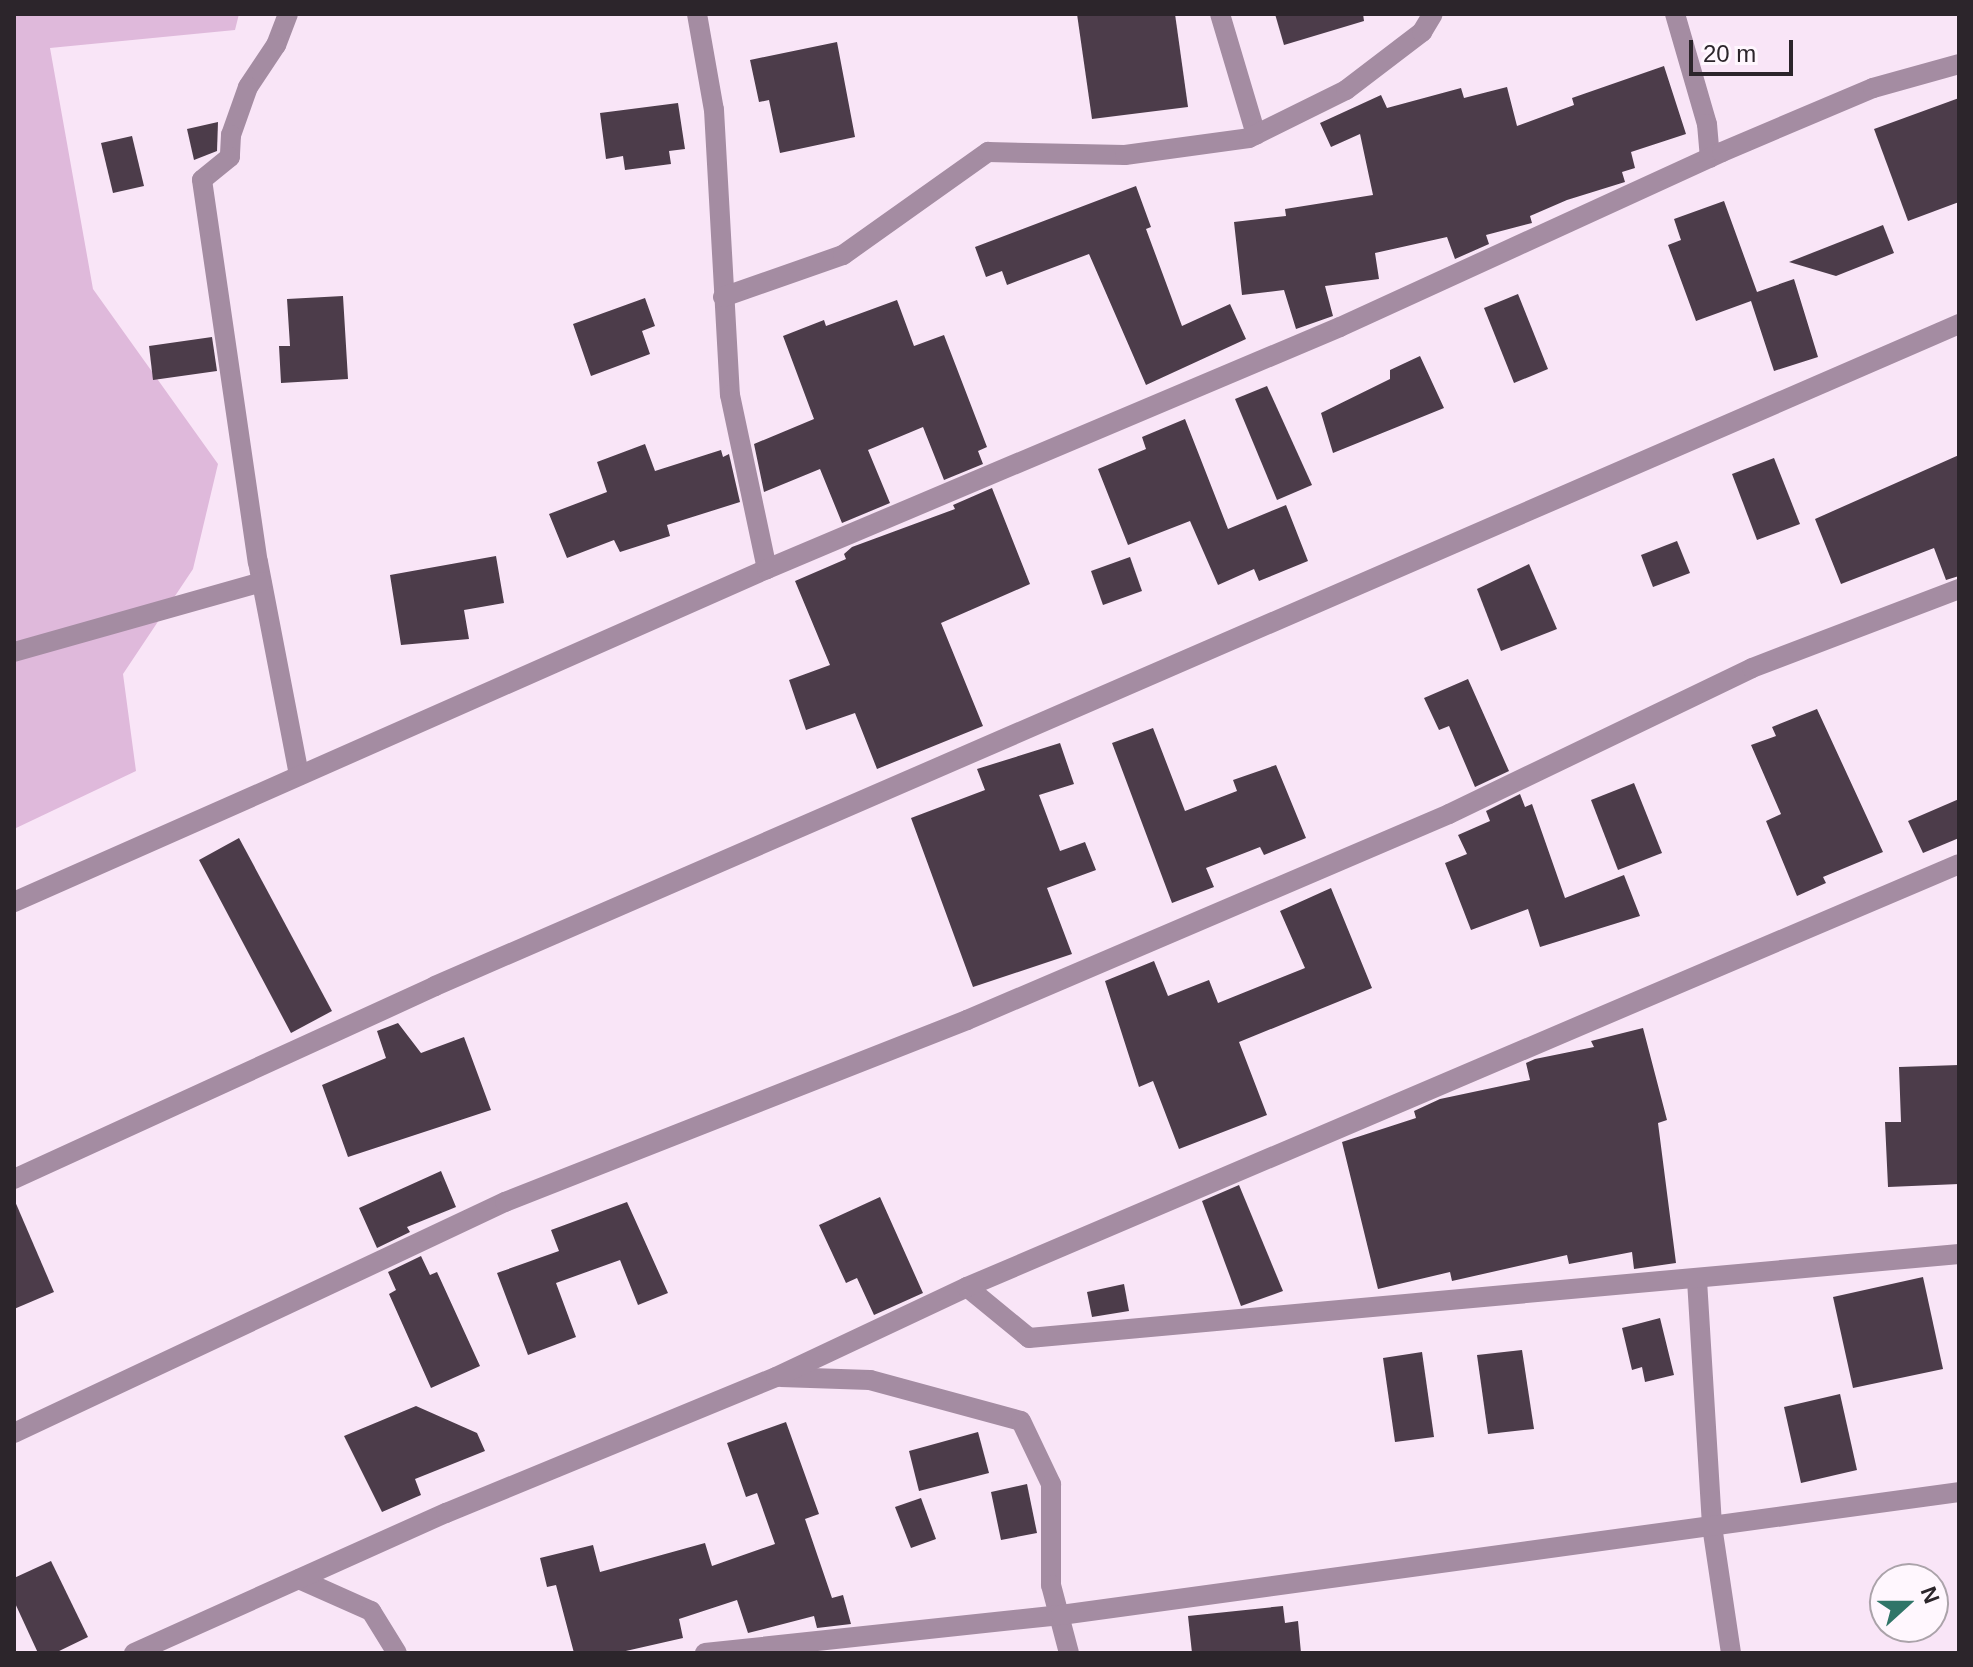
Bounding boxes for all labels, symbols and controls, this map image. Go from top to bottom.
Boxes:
scale bar [1693,24,1797,74]
text: 20 m [1703,40,1756,67]
north arrow [1869,1563,1949,1643]
text: N [1915,1583,1945,1607]

